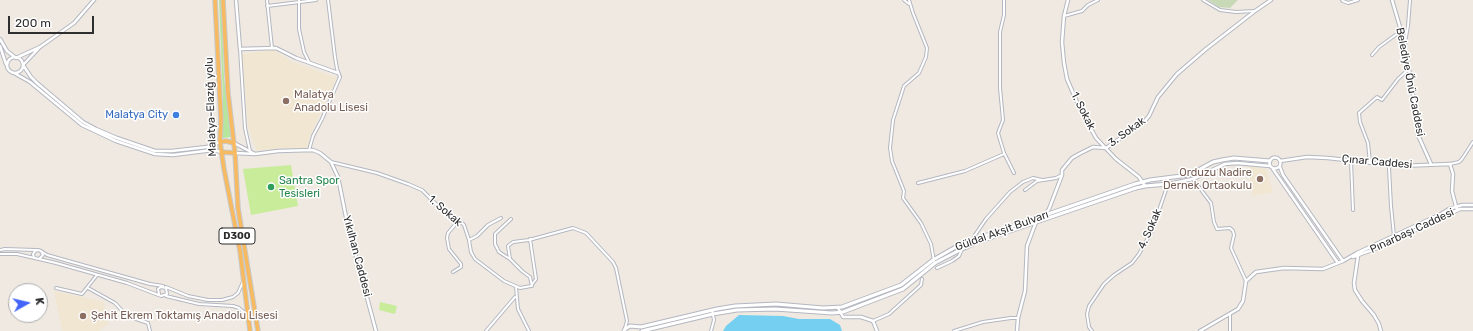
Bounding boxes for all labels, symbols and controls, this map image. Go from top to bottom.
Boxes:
scale bar [10,8,96,34]
text: 200 m [15,16,51,30]
street label: Belediye Önü Caddesi [1393,26,1427,138]
street label: Malatya-Elazığ yolu [203,57,219,157]
place label: Malatya Anadolu Lisesi [294,88,368,114]
street label: 1. Sokak [1068,90,1098,132]
marker: Malatya Anadolu Lisesi [281,96,291,106]
place label: Malatya City [105,108,168,122]
marker: Malatya City [171,110,181,120]
street label: 3. Sokak [1106,114,1148,150]
street label: Çınar Caddesi [1341,152,1413,172]
place label: Orduzu Nadire Dernek Ortaokulu [1163,166,1252,192]
place label: Santra Spor Tesisleri [279,174,340,200]
marker: Orduzu Nadire Dernek Ortaokulu [1255,174,1265,184]
marker: Santra Spor Tesisleri [266,182,276,192]
street label: 1. Sokak [425,193,465,229]
street label: Pınarbaşı Caddesi [1368,206,1456,256]
street label: 4. Sokak [1135,207,1165,251]
street label: Güldal Akşit Bulvarı [954,208,1050,254]
street label: Yıkılhan Caddesi [340,214,374,298]
road number: D300 [219,228,255,244]
north arrow [8,283,48,323]
text: K [32,297,46,306]
place label: Şehit Ekrem Toktamış Anadolu Lisesi [91,309,278,323]
marker: Şehit Ekrem Toktamış Anadolu Lisesi [78,311,88,321]

